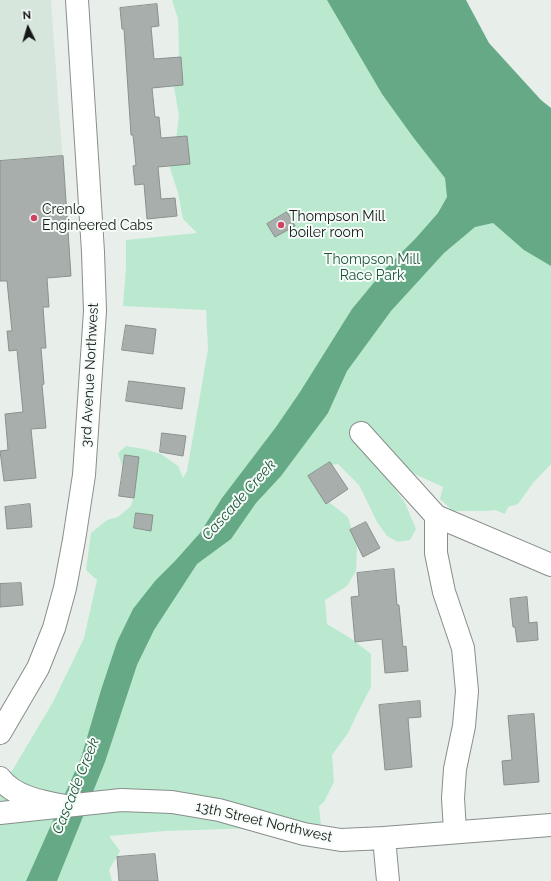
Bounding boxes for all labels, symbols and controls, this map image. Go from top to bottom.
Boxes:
north arrow [8,8,48,48]
text: N [22,9,32,22]
place label: Crenlo Engineered Cabs [42,202,153,234]
place label: Thompson Mill boiler room [289,209,385,242]
marker: Crenlo Engineered Cabs [29,213,39,223]
marker: Thompson Mill boiler room [276,220,286,230]
park label: Thompson Mill Race Park [324,252,420,284]
street label: 3rd Avenue Northwest [78,302,102,448]
water label: Cascade Creek [198,456,280,544]
water label: Cascade Creek [49,735,103,837]
street label: 13th Street Northwest [194,798,334,846]

